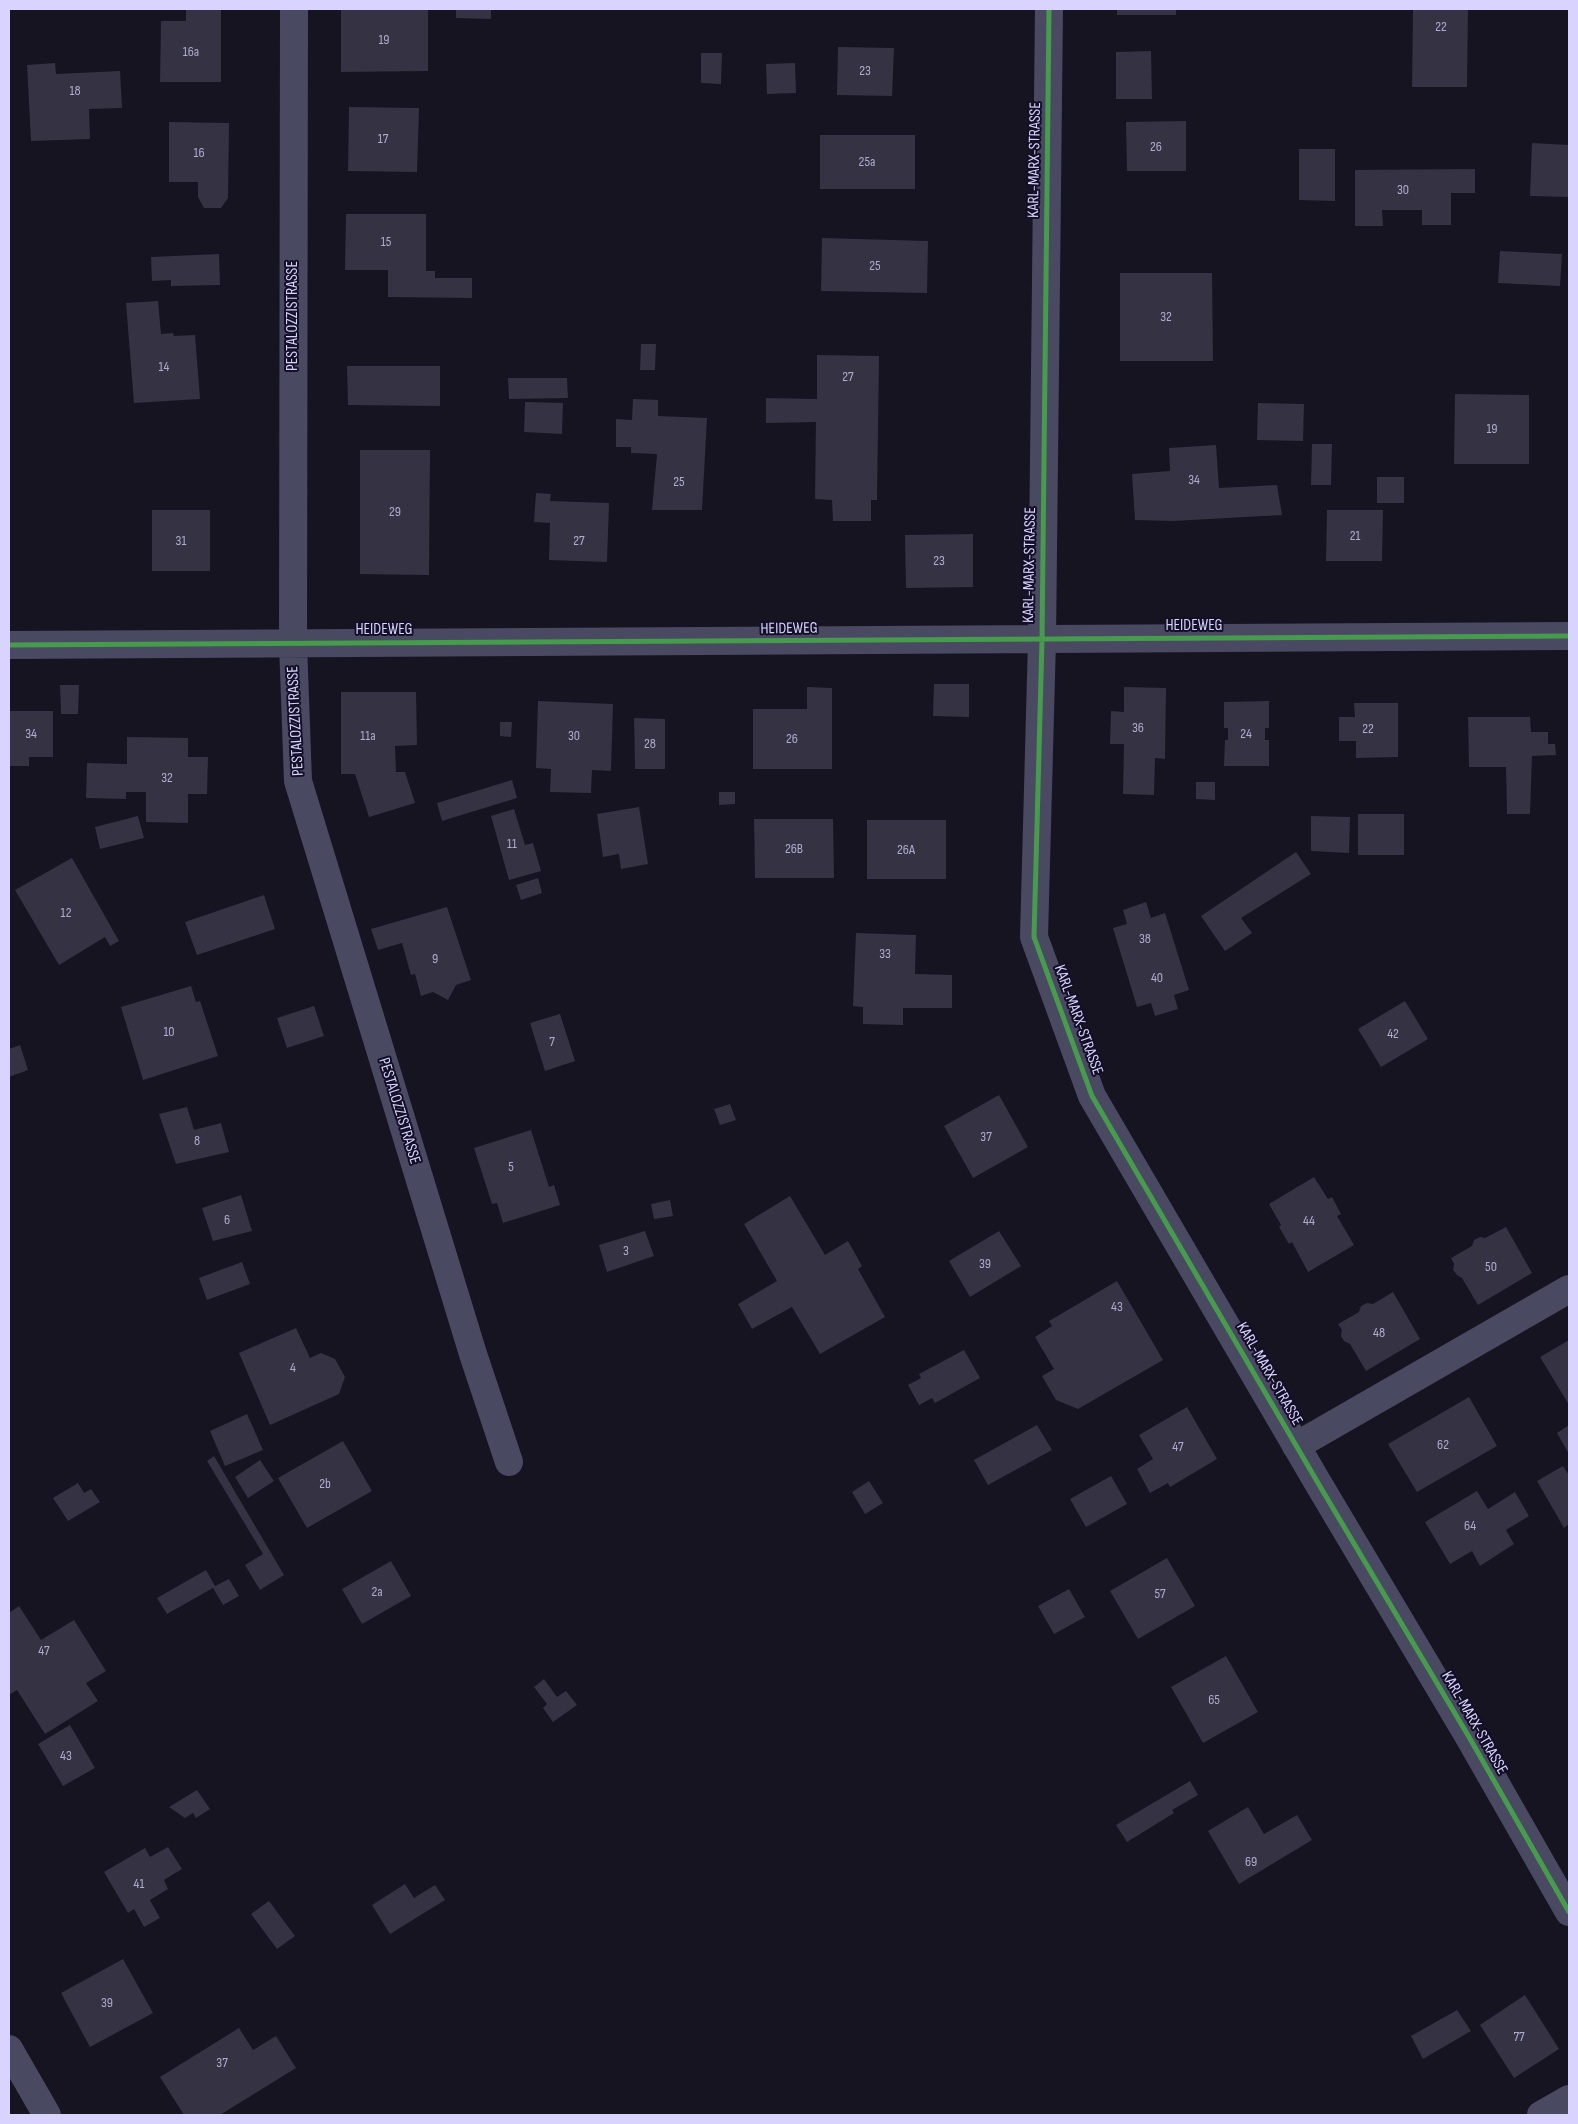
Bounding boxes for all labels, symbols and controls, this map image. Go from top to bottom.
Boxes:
house number: 22 [1435,19,1447,35]
house number: 19 [378,32,390,48]
house number: 16a [183,44,199,60]
house number: 23 [859,63,871,79]
house number: 18 [69,83,81,99]
street label: KARL-MARX-STRASSE [1024,102,1046,218]
house number: 17 [378,131,388,147]
house number: 26 [1150,139,1162,155]
house number: 16 [193,145,205,161]
house number: 25a [859,154,875,170]
house number: 30 [1397,182,1409,198]
house number: 15 [381,234,391,250]
house number: 25 [869,258,881,274]
street label: PESTALOZZISTRASSE [283,261,303,371]
house number: 32 [1160,309,1172,325]
house number: 14 [159,359,169,375]
house number: 27 [842,369,854,385]
house number: 19 [1486,421,1498,437]
house number: 34 [1188,472,1200,488]
house number: 25 [673,474,685,490]
house number: 29 [389,504,401,520]
street label: KARL-MARX-STRASSE [1019,507,1041,623]
house number: 21 [1350,528,1360,544]
house number: 31 [176,533,186,549]
house number: 27 [573,533,585,549]
house number: 23 [933,553,945,569]
street label: HEIDEWEG [1165,616,1223,636]
street label: HEIDEWEG [760,619,818,639]
street label: HEIDEWEG [355,620,413,640]
street label: PESTALOZZISTRASSE [284,666,308,776]
house number: 36 [1132,720,1144,736]
house number: 22 [1362,721,1374,737]
house number: 34 [25,726,37,742]
house number: 24 [1240,726,1252,742]
house number: 11a [360,728,376,744]
house number: 30 [568,728,580,744]
house number: 26 [786,731,798,747]
house number: 28 [644,736,656,752]
house number: 32 [161,770,173,786]
house number: 11 [507,836,517,852]
house number: 26B [785,841,803,857]
house number: 26A [897,842,915,858]
house number: 12 [61,905,71,921]
house number: 38 [1139,931,1151,947]
house number: 33 [879,946,891,962]
house number: 9 [432,951,438,967]
street label: KARL-MARX-STRASSE [1049,962,1107,1078]
house number: 40 [1151,970,1163,986]
house number: 10 [163,1024,175,1040]
house number: 42 [1387,1026,1399,1042]
house number: 7 [549,1034,555,1050]
street label: PESTALOZZISTRASSE [374,1056,424,1166]
house number: 37 [980,1129,992,1145]
house number: 8 [194,1133,200,1149]
house number: 5 [508,1159,514,1175]
house number: 6 [224,1212,230,1228]
house number: 44 [1303,1213,1315,1229]
house number: 3 [623,1243,629,1259]
house number: 39 [979,1256,991,1272]
house number: 50 [1485,1259,1497,1275]
house number: 43 [1111,1299,1123,1315]
street label: KARL-MARX-STRASSE [1232,1319,1306,1429]
house number: 48 [1373,1325,1385,1341]
house number: 4 [290,1360,296,1376]
house number: 62 [1437,1437,1449,1453]
house number: 47 [1172,1439,1184,1455]
house number: 2b [319,1476,331,1492]
house number: 64 [1464,1518,1476,1534]
house number: 2a [371,1584,383,1600]
house number: 57 [1154,1586,1166,1602]
house number: 47 [38,1643,50,1659]
street label: KARL-MARX-STRASSE [1437,1668,1511,1778]
house number: 65 [1208,1692,1220,1708]
house number: 43 [60,1748,72,1764]
house number: 69 [1245,1854,1257,1870]
house number: 41 [134,1876,144,1892]
house number: 39 [101,1995,113,2011]
house number: 77 [1513,2029,1525,2045]
house number: 37 [216,2055,228,2071]

